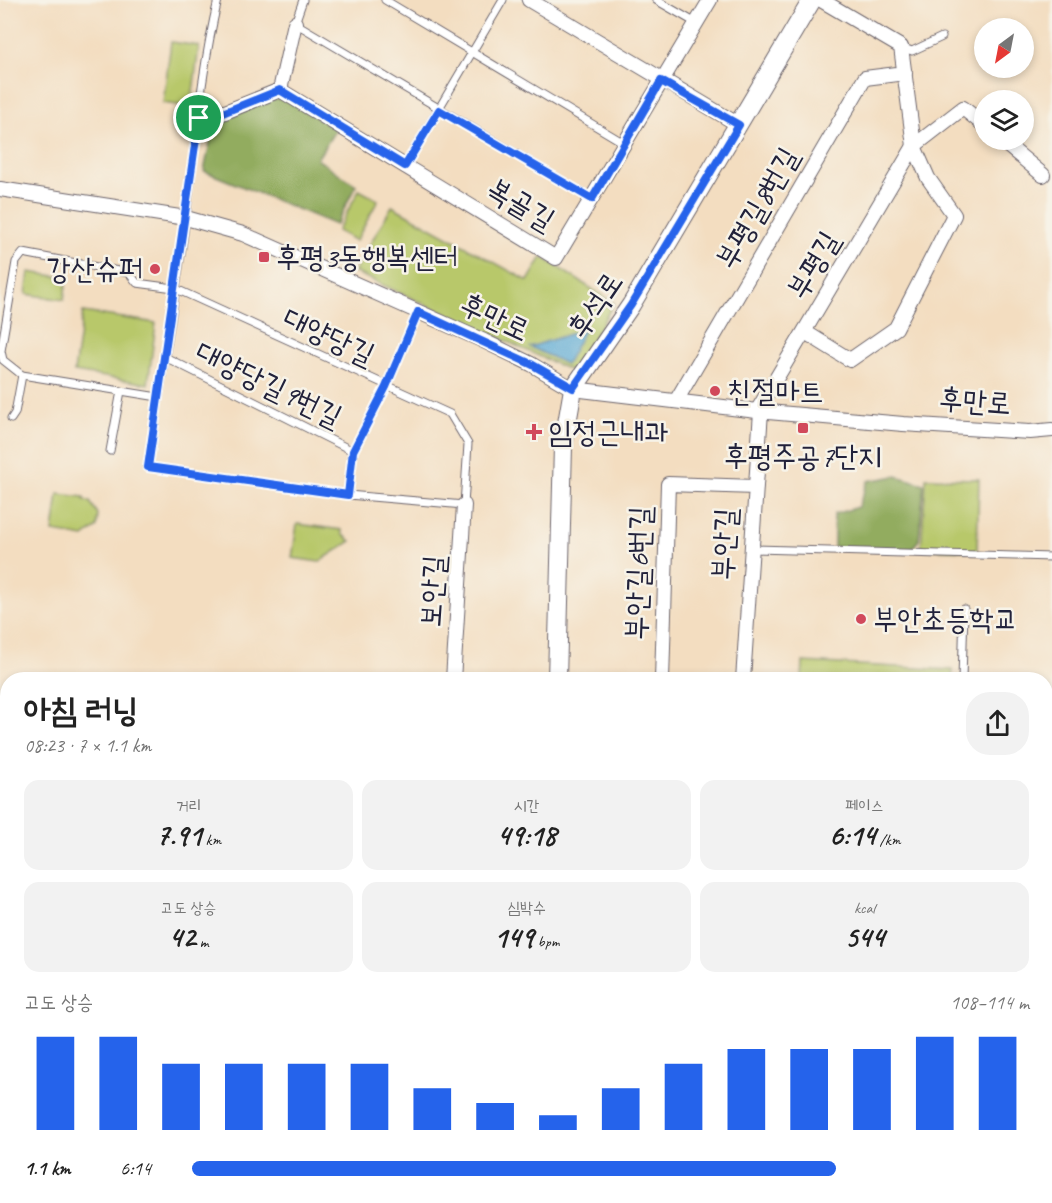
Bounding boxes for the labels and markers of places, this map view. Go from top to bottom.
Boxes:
pin [173,92,224,143]
place label: 후평3동행복센터 [276,238,458,276]
place label: 강산슈퍼 [46,250,143,288]
marker: 후평3동행복센터 [257,250,271,264]
marker: 강산슈퍼 [148,262,162,276]
place label: 친절마트 [727,372,824,410]
marker: 친절마트 [708,384,722,398]
place label: 임정근내과 [548,413,669,451]
marker: 후평주공7단지 [796,421,810,435]
marker: 임정근내과 [525,423,543,441]
place label: 후평주공7단지 [724,437,882,475]
place label: 부안초등학교 [873,600,1018,638]
marker: 부안초등학교 [854,612,868,626]

